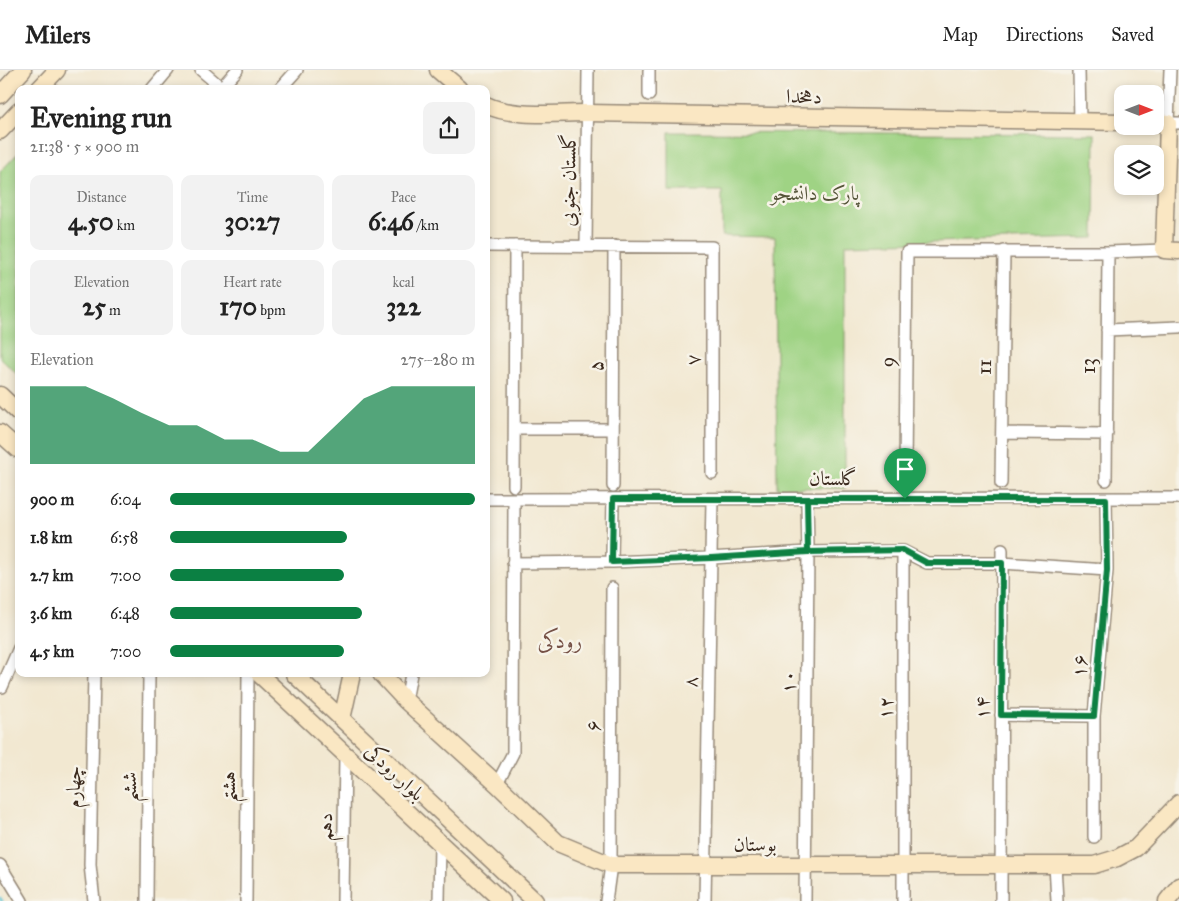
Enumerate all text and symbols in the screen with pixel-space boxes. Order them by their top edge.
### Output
text: Milers [25,20,91,50]
text: Map [942,24,978,46]
text: Directions [1006,24,1083,46]
text: Saved [1111,24,1154,46]
street label: دهخدا [786,84,822,108]
north arrow [1114,85,1164,135]
map controls [1114,85,1164,195]
text: Evening run [30,100,172,135]
button: share [423,102,475,154]
street label: گلستان جنوبی [555,133,584,227]
text: 21:38 · 5 × 900 m [30,137,139,156]
button: layers [1114,145,1164,195]
park label: پارک دانشجو [769,181,860,208]
text: Distance [76,189,127,206]
text: Time [237,189,268,206]
text: Pace [391,189,416,206]
text: 4.50 [68,206,114,237]
text: 30:27 [225,206,280,237]
text: 6:46 [368,206,414,237]
text: km [114,217,135,234]
text: /km [414,217,439,234]
text: Elevation [74,274,129,291]
text: Heart rate [223,274,282,291]
text: kcal [392,274,415,291]
text: 25 [82,291,106,322]
text: 170 [219,291,257,322]
text: 322 [386,291,421,322]
text: m [106,302,121,319]
text: bpm [257,302,286,319]
text: Elevation [30,350,94,369]
text: 275–280 m [401,350,475,369]
street label: ۷ [681,354,705,366]
street label: 9 [875,356,899,368]
street label: 13 [1076,358,1100,374]
street label: 11 [972,359,996,375]
street label: ۵ [583,360,607,372]
pin [884,448,926,499]
icon: arrive [891,455,919,483]
street label: گلستان [809,466,857,490]
text: 900 m [30,490,74,509]
text: 6:04 [110,490,140,509]
text: 1.8 km [30,528,72,547]
text: 6:58 [110,528,138,547]
text: 2.7 km [30,566,73,585]
text: 7:00 [110,566,141,585]
text: 3.6 km [30,604,72,623]
text: 6:48 [110,604,140,623]
district label: رودکی [538,627,582,654]
text: 4.5 km [30,642,74,661]
text: 7:00 [110,642,141,661]
street label: ۱۶ [1066,653,1092,679]
street label: ۱۰ [776,670,800,694]
street label: ۸ [678,676,702,688]
street label: ۱۲ [873,696,897,720]
street label: ۱۴ [970,696,994,720]
street label: ۶ [581,720,605,732]
street label: بلوار رودکی [360,738,430,806]
street label: چهارم [61,766,91,809]
street label: هشتم [216,771,248,803]
street label: ششم [117,772,149,802]
street label: دهم [313,813,344,842]
street label: بوستان [734,832,776,857]

